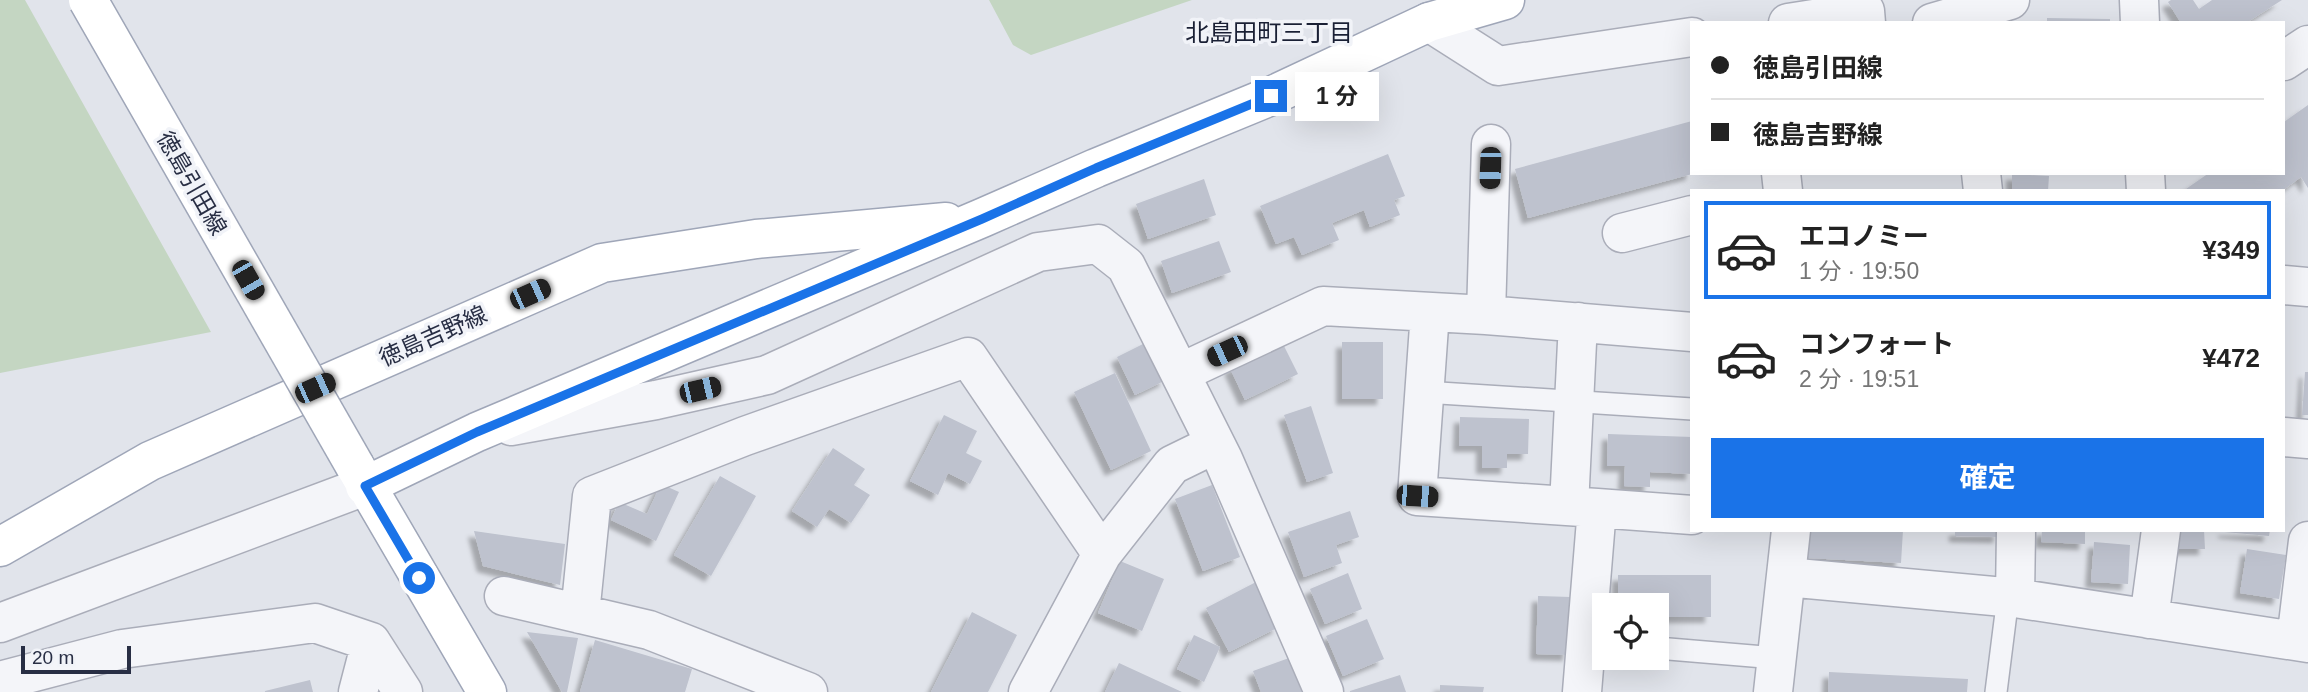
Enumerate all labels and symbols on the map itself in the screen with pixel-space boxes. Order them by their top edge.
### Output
district label: 北島田町三丁目 [1185,19,1353,46]
callout: 1 分 [1296,72,1380,120]
route end [1255,80,1287,112]
street label: 徳島引田線 [152,127,232,239]
car [1479,147,1502,189]
car [229,257,268,303]
car [507,276,554,312]
street label: 徳島吉野線 [375,301,491,371]
car [1204,333,1251,369]
car [292,370,339,406]
car [678,375,723,405]
car [1396,484,1439,508]
route start [403,562,435,594]
scale bar [21,643,131,675]

